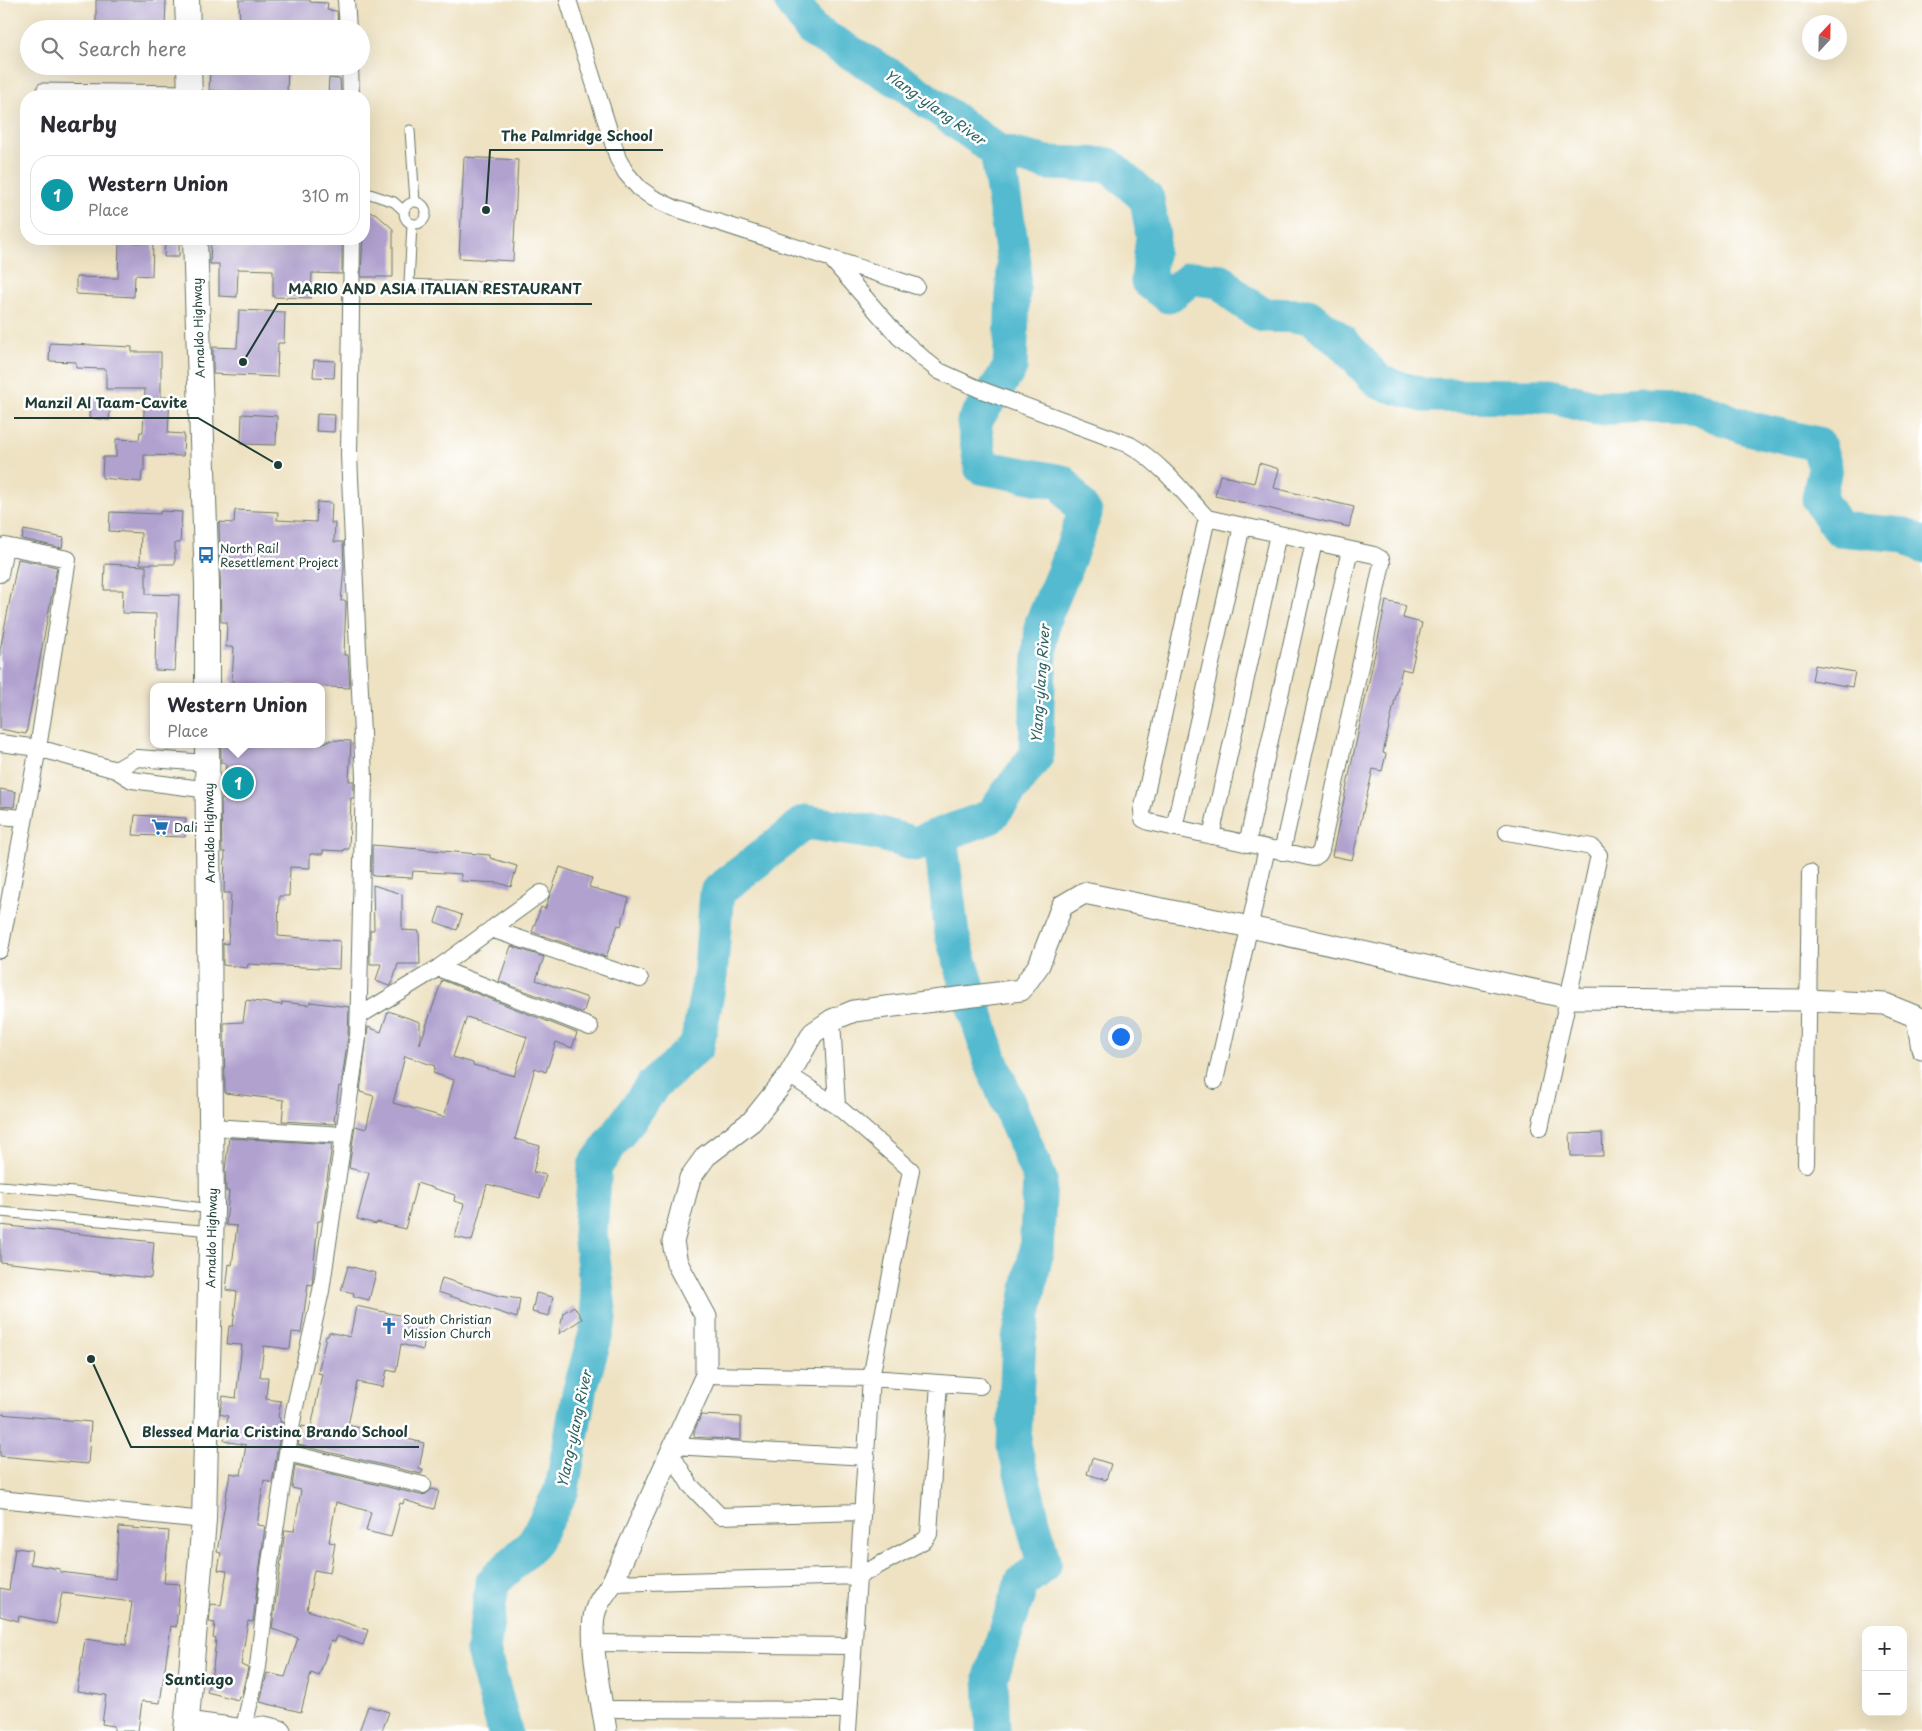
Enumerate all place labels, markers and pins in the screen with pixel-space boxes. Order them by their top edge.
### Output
callout: The Palmridge School [490,121,663,150]
callout: MARIO AND ASIA ITALIAN RESTAURANT [278,275,592,304]
callout: Manzil Al Taam-Cavite [14,389,198,418]
place label: North Rail Resettlement Project [220,539,339,571]
bus stop icon: North Rail Resettlement Project [196,545,216,565]
pin: 1 [222,764,254,802]
supermarket icon: Dali [150,817,170,837]
place label: Dali [174,818,198,836]
place label: South Christian Mission Church [403,1310,492,1342]
church icon: South Christian Mission Church [379,1316,399,1336]
callout: Blessed Maria Cristina Brando School [131,1418,419,1447]

